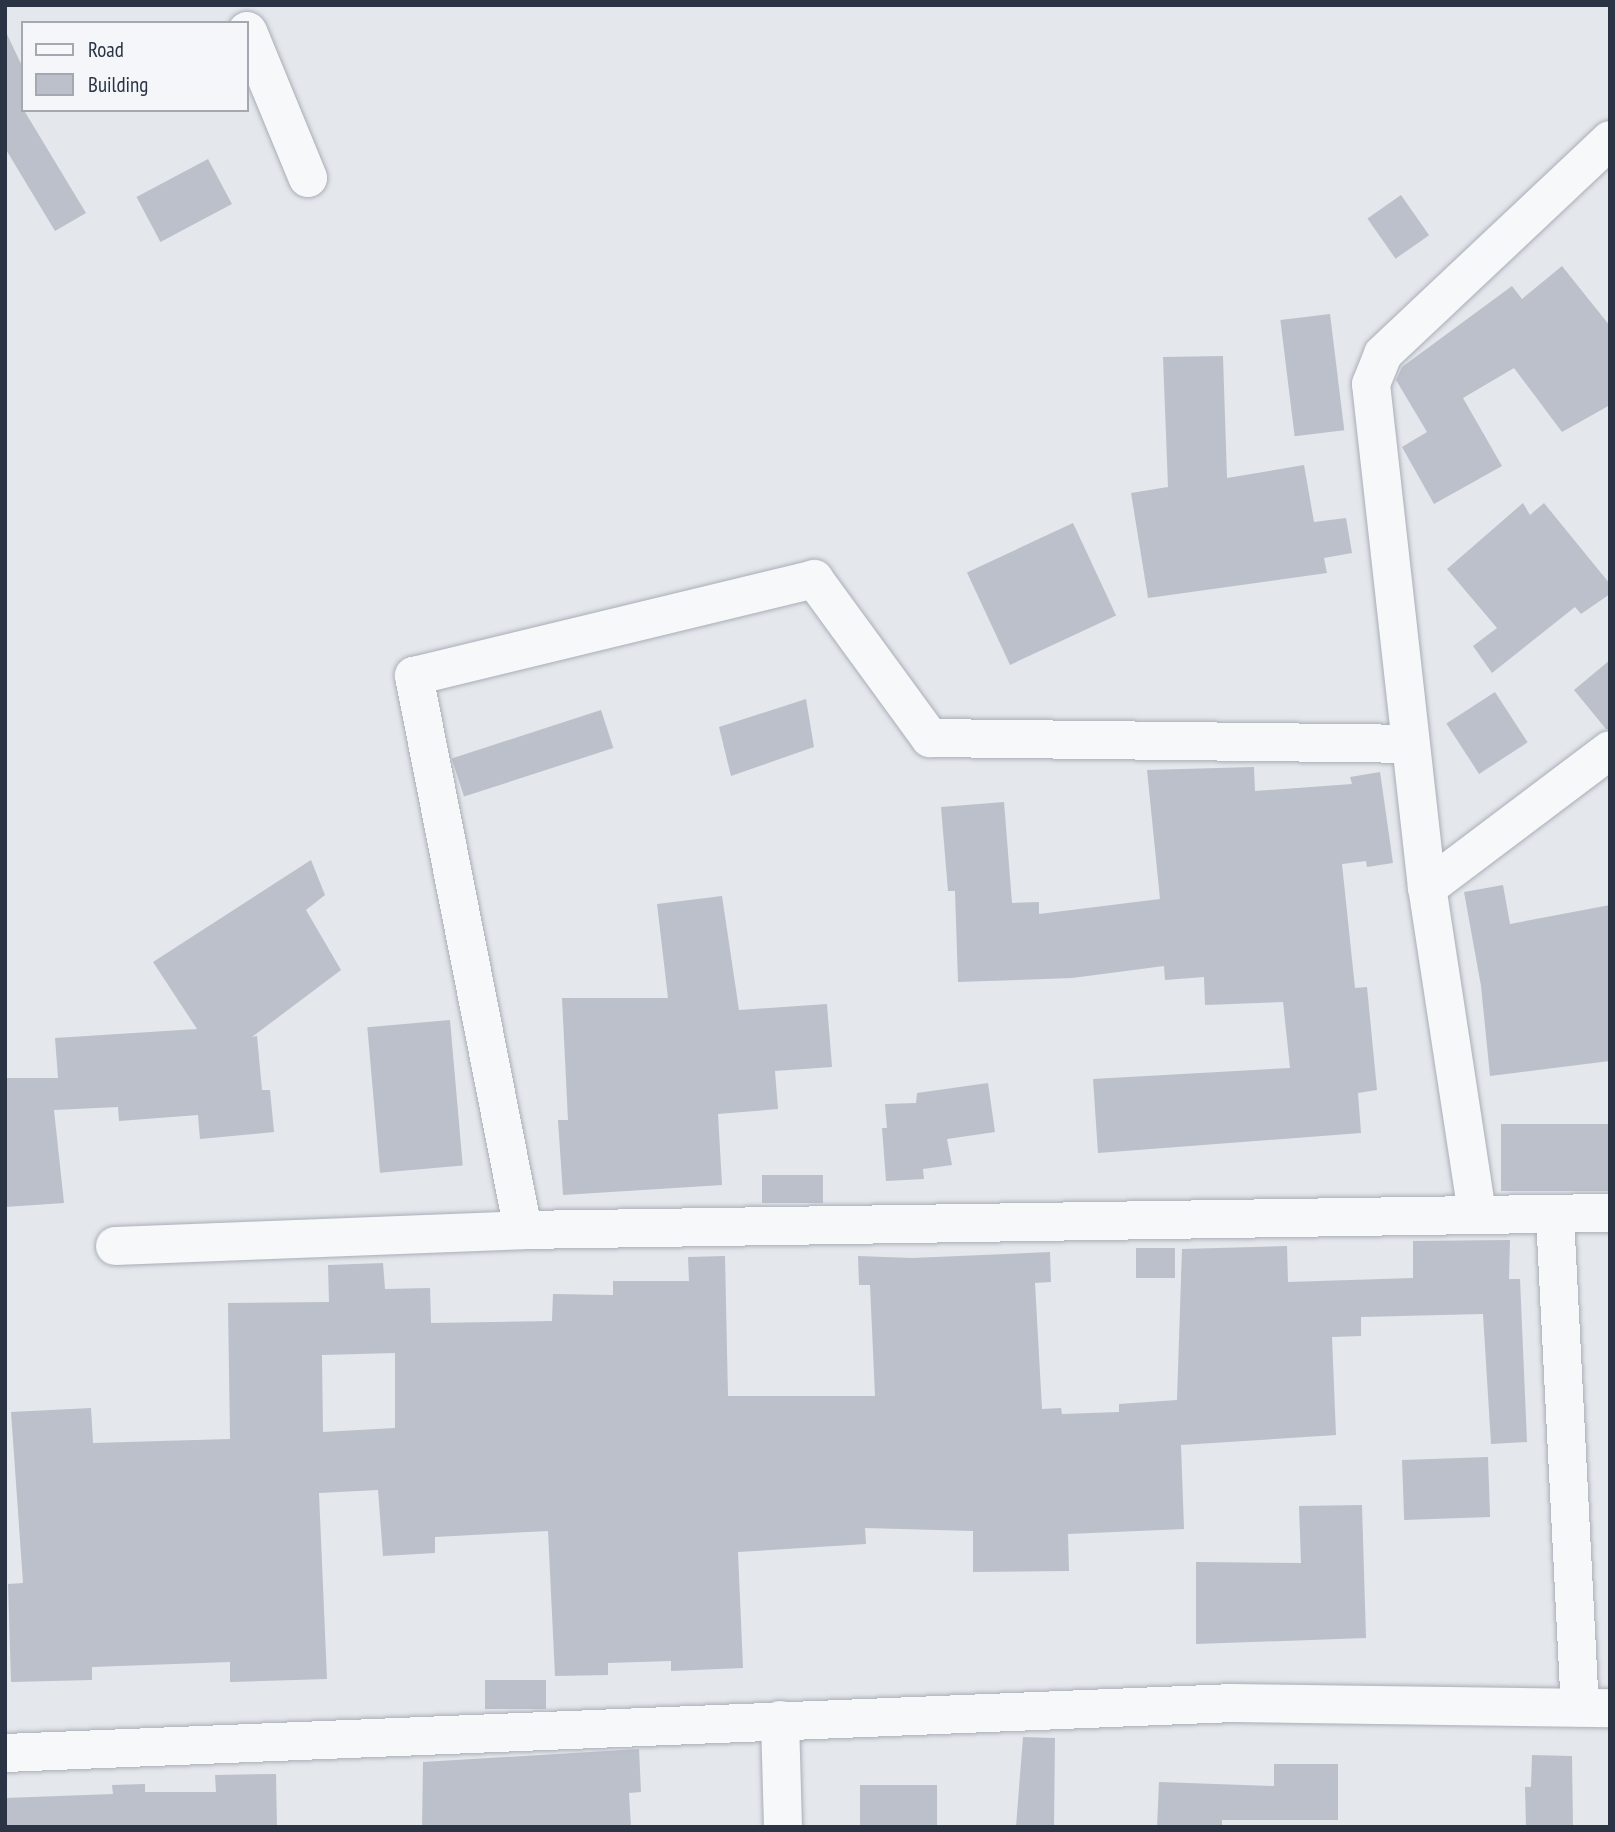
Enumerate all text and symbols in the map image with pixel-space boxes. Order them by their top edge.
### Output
legend [21,21,248,112]
text: Road [88,36,124,63]
text: Building [88,71,148,98]

